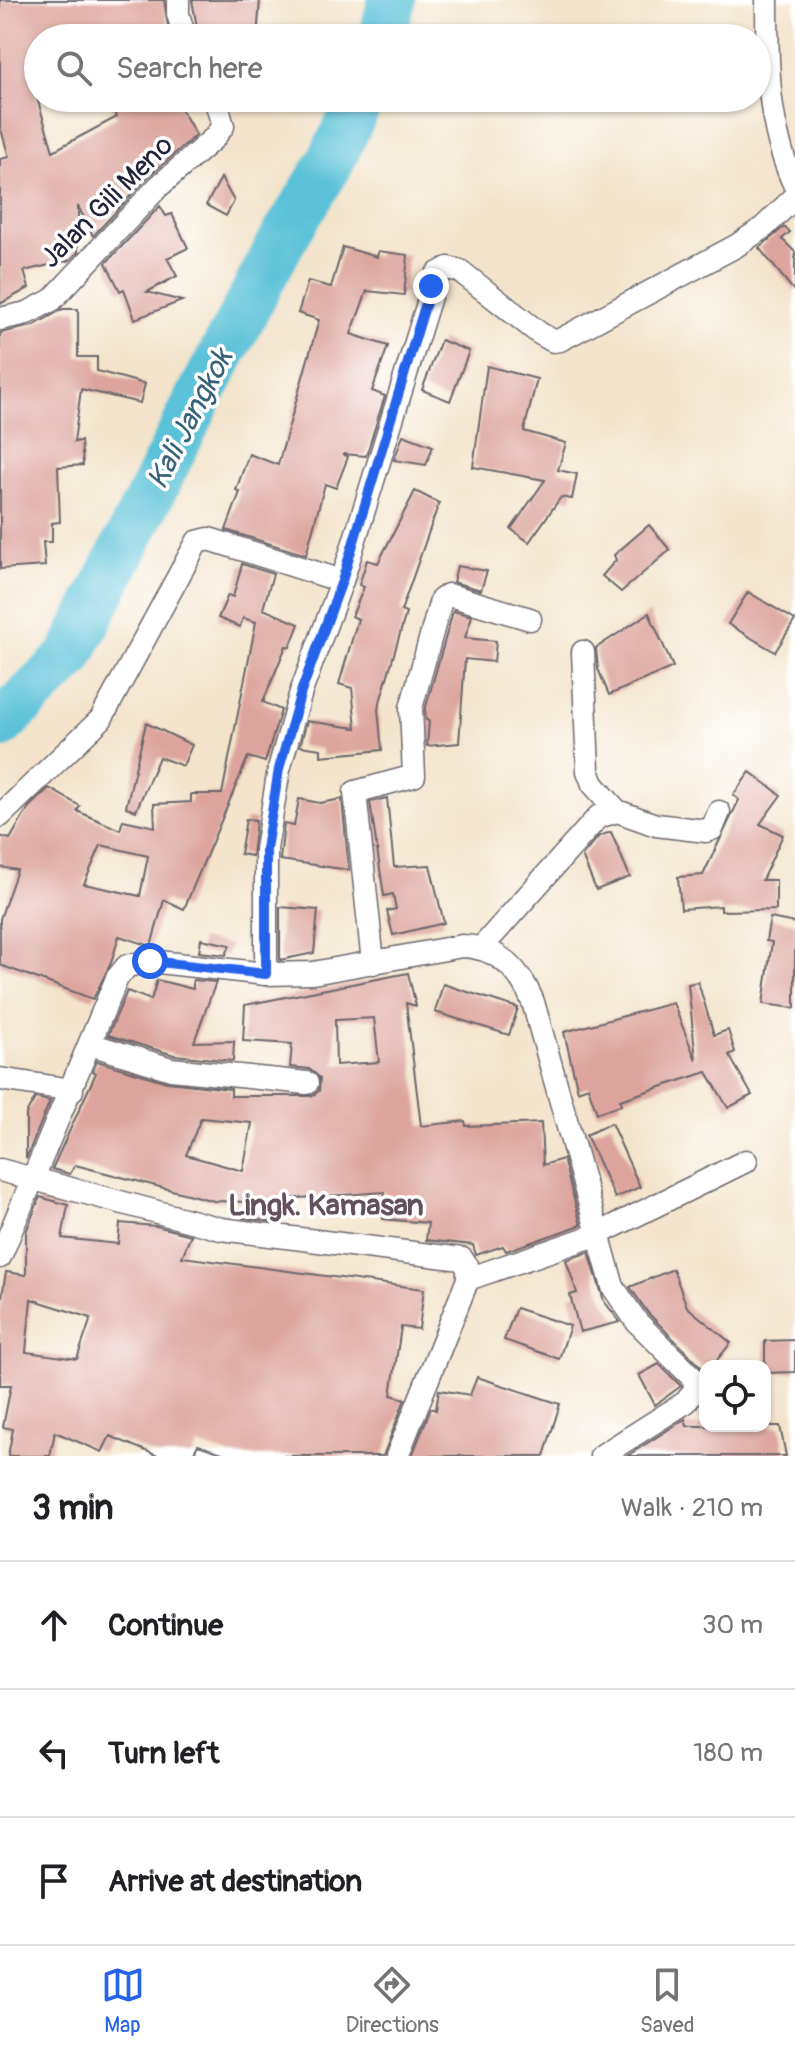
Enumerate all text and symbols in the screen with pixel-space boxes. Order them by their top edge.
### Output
search box [24,24,771,112]
icon: search [52,46,96,90]
text: Search here [116,50,263,87]
street label: Jalan Gili Meno [33,128,181,276]
route end [413,268,449,304]
water label: Kali Jangkok [139,341,242,495]
route start [132,943,168,979]
district label: Lingk. Kamasan [228,1187,424,1224]
map controls [699,1360,771,1432]
button: locate [699,1360,771,1432]
text: 3 min [32,1487,114,1530]
text: Walk · 210 m [621,1492,763,1524]
icon: ahead [32,1603,76,1647]
text: Continue [108,1607,223,1644]
text: 30 m [702,1609,763,1641]
icon: left [32,1731,76,1775]
text: Turn left [108,1735,219,1772]
text: 180 m [693,1737,763,1769]
icon: arrive [32,1859,76,1903]
text: Arrive at destination [108,1863,362,1900]
tab: Map [101,1963,145,2039]
tab: Directions [346,1963,439,2039]
tab: Saved [640,1963,694,2039]

